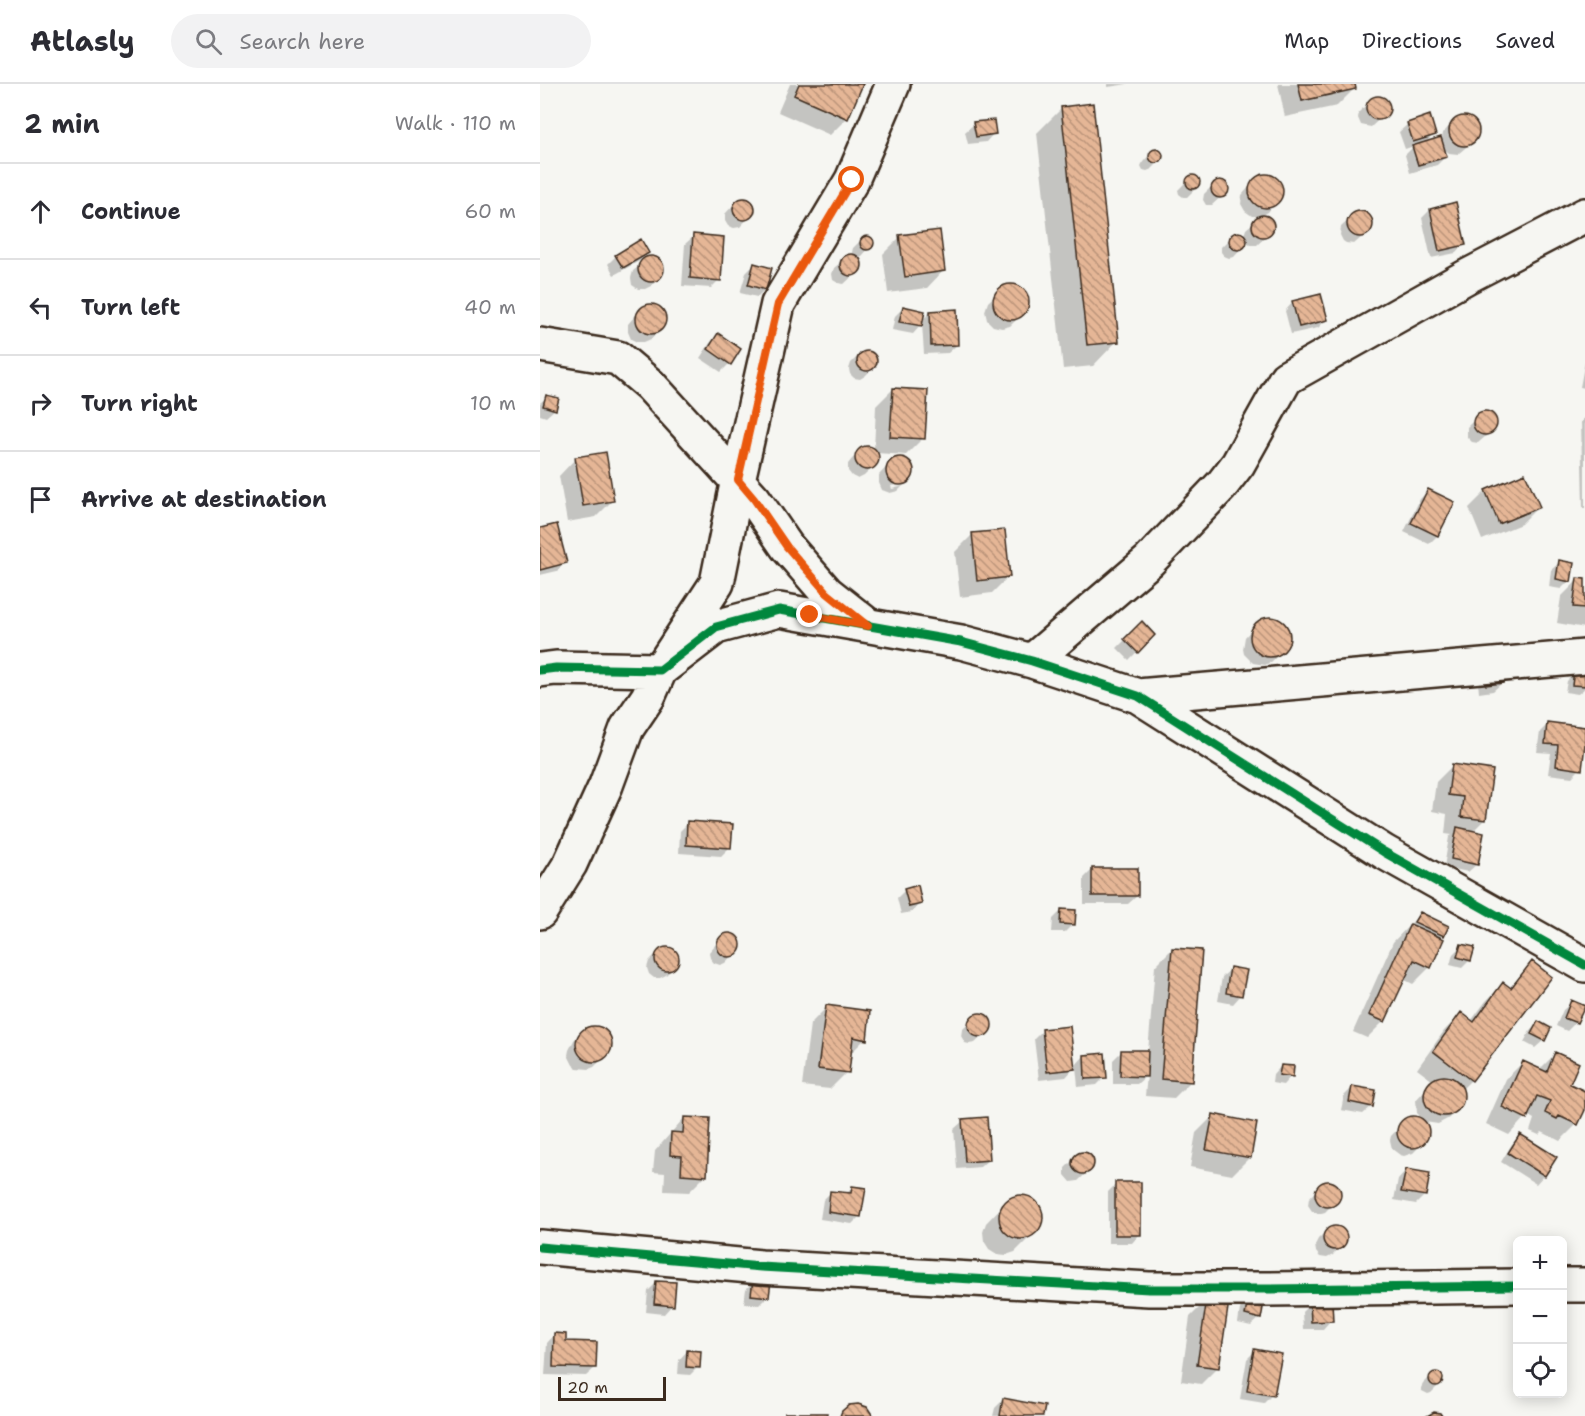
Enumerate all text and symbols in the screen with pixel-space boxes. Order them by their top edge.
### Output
search box [171,14,591,68]
text: Atlasly [30,22,135,60]
icon: search [192,25,225,58]
text: Search here [240,27,365,56]
text: Map [1284,27,1329,55]
text: Directions [1362,27,1462,55]
text: Saved [1495,27,1555,55]
text: 2 min [24,106,100,141]
text: Walk · 110 m [395,110,516,136]
route start [838,166,864,192]
icon: ahead [24,195,57,228]
text: Continue [81,197,181,226]
text: 60 m [464,198,516,224]
icon: left [24,291,57,324]
text: Turn left [81,293,180,322]
text: 40 m [464,294,516,320]
icon: right [24,387,57,420]
text: Turn right [81,389,198,418]
text: 10 m [470,390,516,416]
icon: arrive [24,483,57,516]
text: Arrive at destination [81,485,327,514]
route end [796,601,822,627]
map controls [1513,1236,1567,1398]
button: + [1513,1236,1567,1290]
button: − [1513,1290,1567,1344]
button: locate [1513,1344,1567,1398]
scale bar [558,1374,666,1402]
text: 20 m [567,1377,608,1398]

